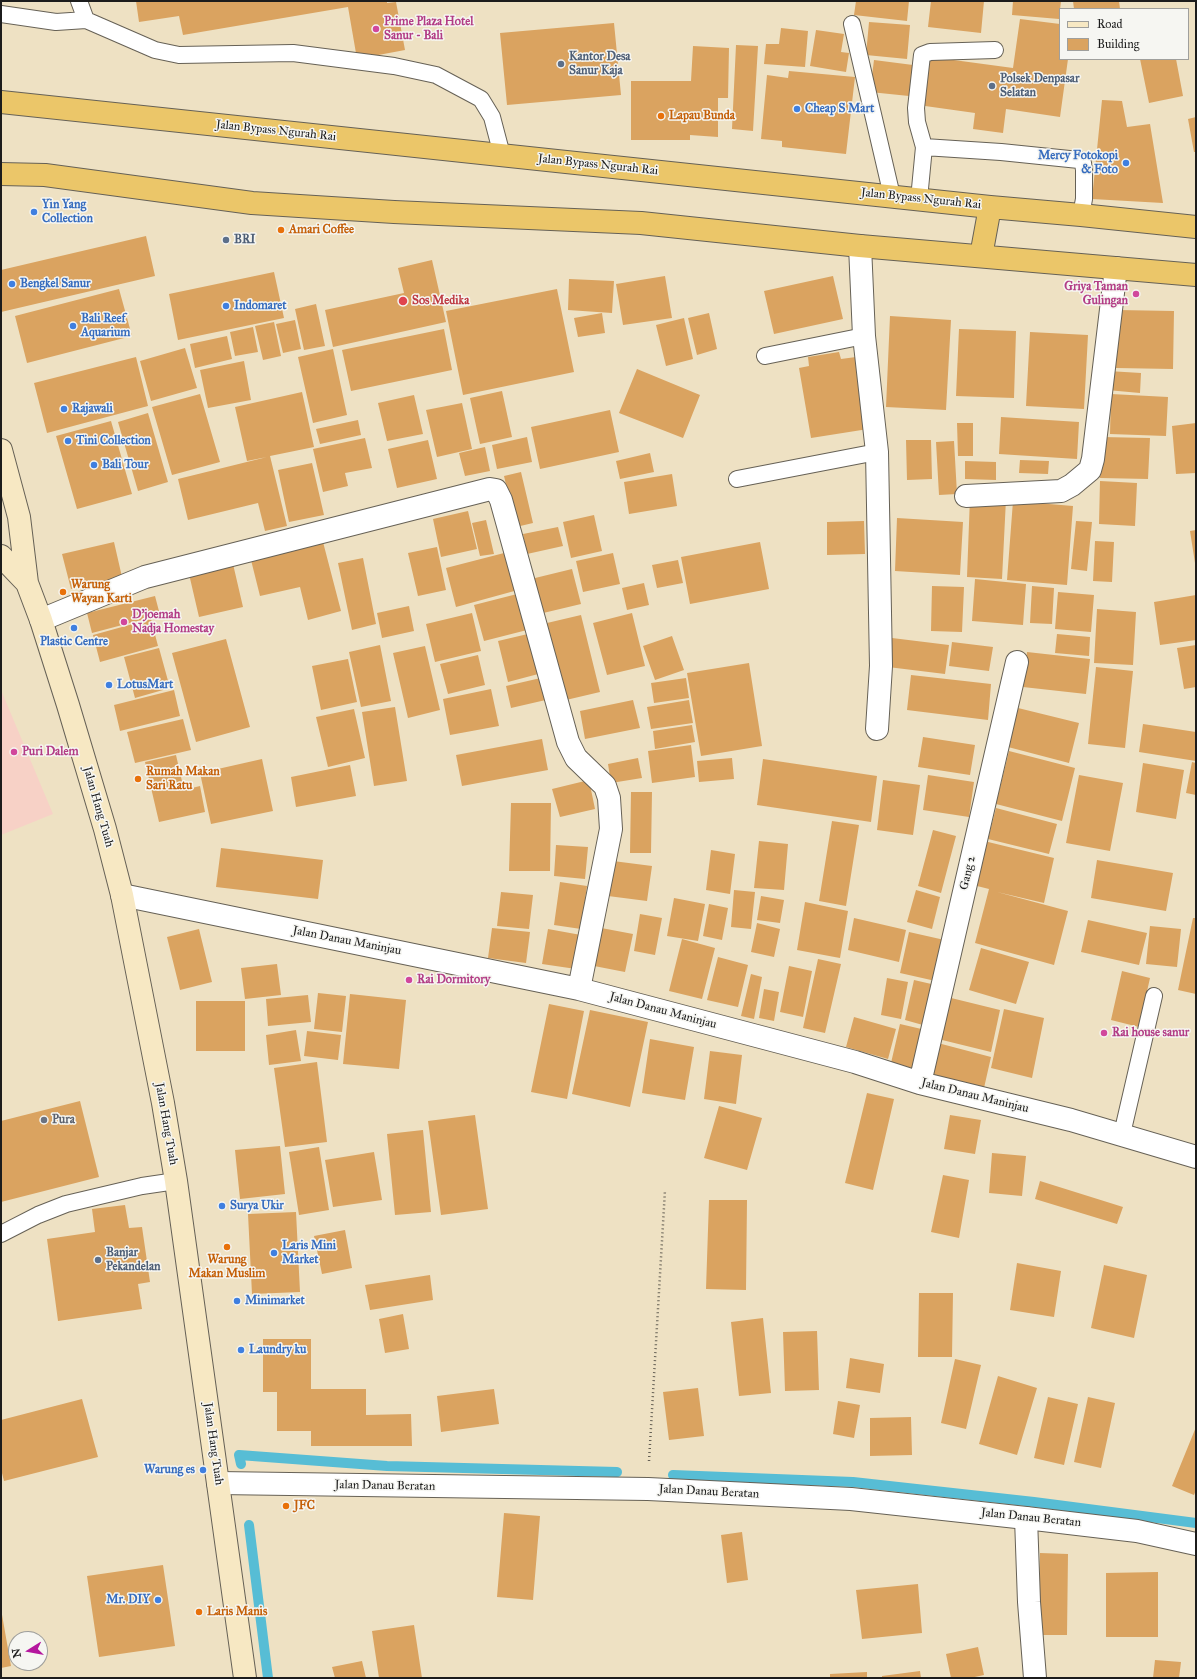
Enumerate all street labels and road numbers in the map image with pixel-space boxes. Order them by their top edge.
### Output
street label: Jalan Bypass Ngurah Rai [215,118,337,144]
street label: Jalan Bypass Ngurah Rai [537,152,659,178]
street label: Jalan Bypass Ngurah Rai [860,186,982,212]
street label: Jalan Hang Tuah [80,765,116,849]
street label: Gang 2 [957,855,979,891]
street label: Jalan Danau Maninjau [292,923,402,959]
street label: Jalan Danau Maninjau [608,990,718,1032]
street label: Jalan Danau Maninjau [920,1076,1030,1116]
street label: Jalan Hang Tuah [152,1082,180,1166]
street label: Jalan Hang Tuah [200,1402,226,1486]
street label: Jalan Danau Beratan [335,1478,435,1494]
street label: Jalan Danau Beratan [658,1482,760,1502]
street label: Jalan Danau Beratan [980,1506,1082,1530]

